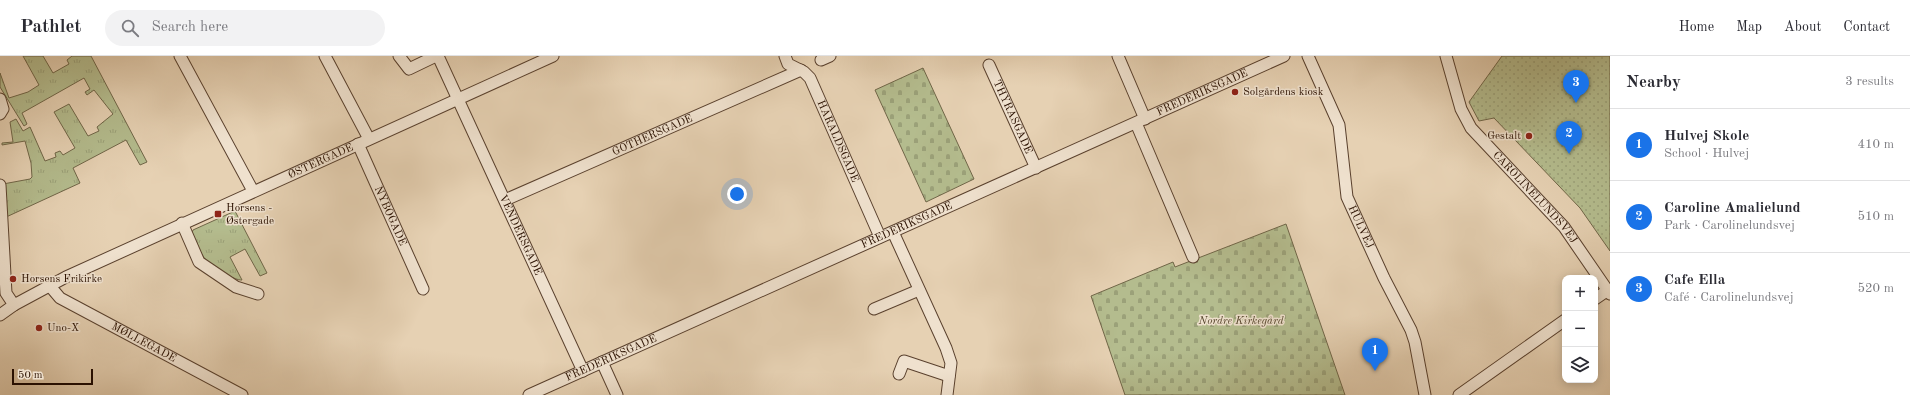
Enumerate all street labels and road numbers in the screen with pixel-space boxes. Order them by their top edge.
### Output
street label: FREDERIKSGADE [1155,67,1250,118]
street label: THYRASGADE [991,78,1034,155]
street label: HARALDSGADE [815,99,861,184]
street label: GOTHERSGADE [611,113,694,158]
street label: ØSTERGADE [287,142,355,181]
street label: CAROLINELUNDSVEJ [1491,149,1579,245]
street label: NYBOGADE [372,185,408,248]
street label: VENDERSGADE [497,193,544,277]
street label: FREDERIKSGADE [859,200,954,251]
street label: HULVEJ [1346,204,1375,250]
street label: MØLLEGADE [110,321,178,364]
street label: FREDERIKSGADE [564,333,658,383]

